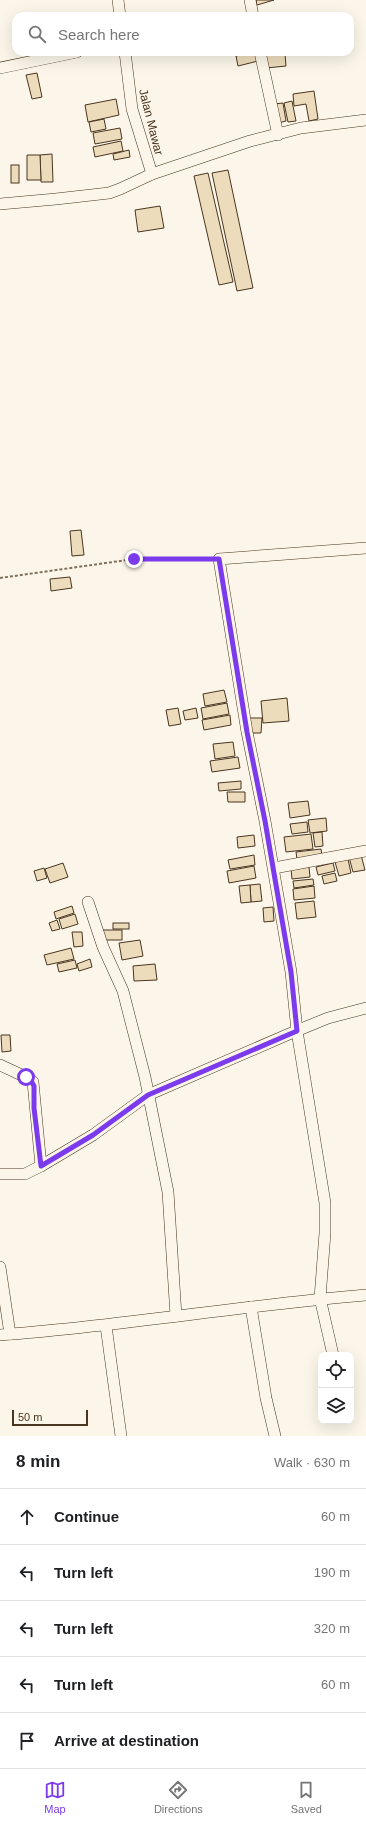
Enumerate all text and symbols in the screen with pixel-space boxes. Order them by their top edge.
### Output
search box [12,12,354,56]
icon: search [26,23,48,45]
text: Search here [58,26,140,43]
street label: Jalan Mawar [136,87,166,157]
route end [125,550,143,568]
route start [17,1068,35,1086]
map controls [318,1352,354,1424]
button: locate [318,1352,354,1388]
button: layers [318,1388,354,1424]
scale bar [12,1408,88,1427]
text: 50 m [18,1411,42,1423]
text: 8 min [16,1452,60,1471]
text: Walk · 630 m [274,1455,350,1470]
icon: ahead [16,1506,38,1528]
text: Continue [54,1508,119,1525]
text: 60 m [321,1509,350,1524]
icon: left [16,1562,38,1584]
text: Turn left [54,1564,113,1581]
text: 190 m [314,1565,350,1580]
icon: left [16,1618,38,1640]
text: Turn left [54,1620,113,1637]
text: 320 m [314,1621,350,1636]
icon: left [16,1674,38,1696]
text: Turn left [54,1676,113,1693]
text: 60 m [321,1677,350,1692]
icon: arrive [16,1730,38,1752]
text: Arrive at destination [54,1732,199,1749]
tab: Map [44,1779,66,1815]
tab: Directions [154,1779,203,1815]
tab: Saved [291,1779,322,1815]

